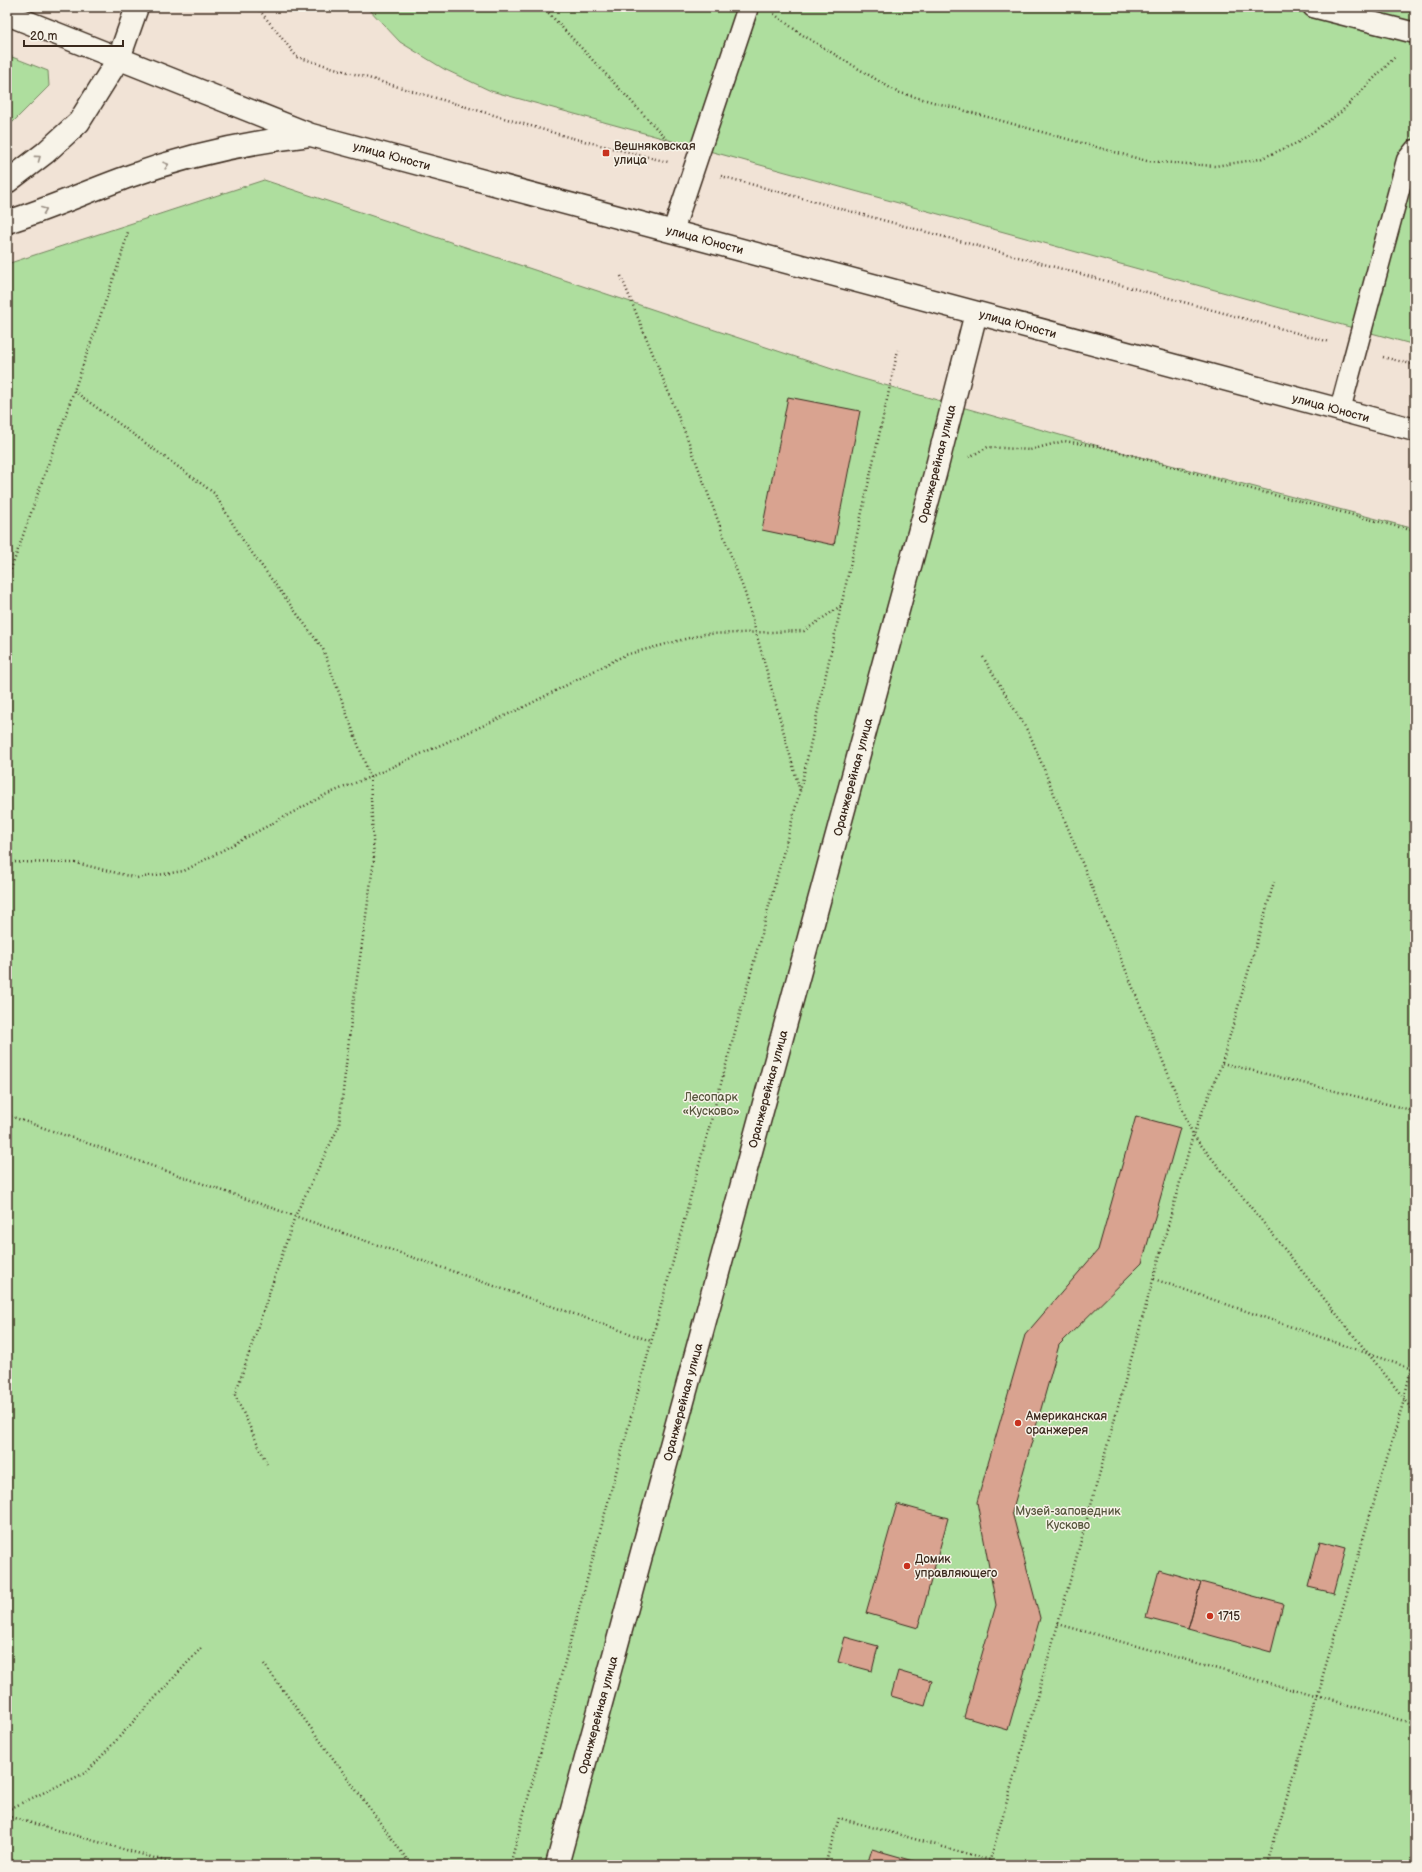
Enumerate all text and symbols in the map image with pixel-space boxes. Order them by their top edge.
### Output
scale bar [24,22,123,48]
text: 20 m [30,29,57,44]
street label: улица Юности [352,139,432,174]
place label: Вешняковская улица [614,139,696,168]
marker: Вешняковская улица [601,148,611,158]
one-way arrow [34,156,41,163]
one-way arrow [162,161,169,170]
one-way arrow [41,206,48,214]
street label: улица Юности [665,223,745,258]
street label: улица Юности [978,307,1058,342]
street label: улица Юности [1291,391,1371,426]
street label: Оранжерейная улица [915,403,959,525]
street label: Оранжерейная улица [831,716,876,838]
street label: Оранжерейная улица [746,1028,791,1150]
park label: Лесопарк «Кусково» [682,1090,740,1119]
street label: Оранжерейная улица [661,1341,706,1463]
place label: Американская оранжерея [1025,1409,1108,1438]
marker: Американская оранжерея [1013,1418,1023,1428]
park label: Музей-заповедник Кусково [1015,1504,1121,1533]
place label: Домик управляющего [915,1552,997,1581]
marker: Домик управляющего [902,1561,912,1571]
place label: 1715 [1218,1609,1240,1624]
marker: 1715 [1205,1611,1215,1621]
street label: Оранжерейная улица [576,1654,621,1776]

